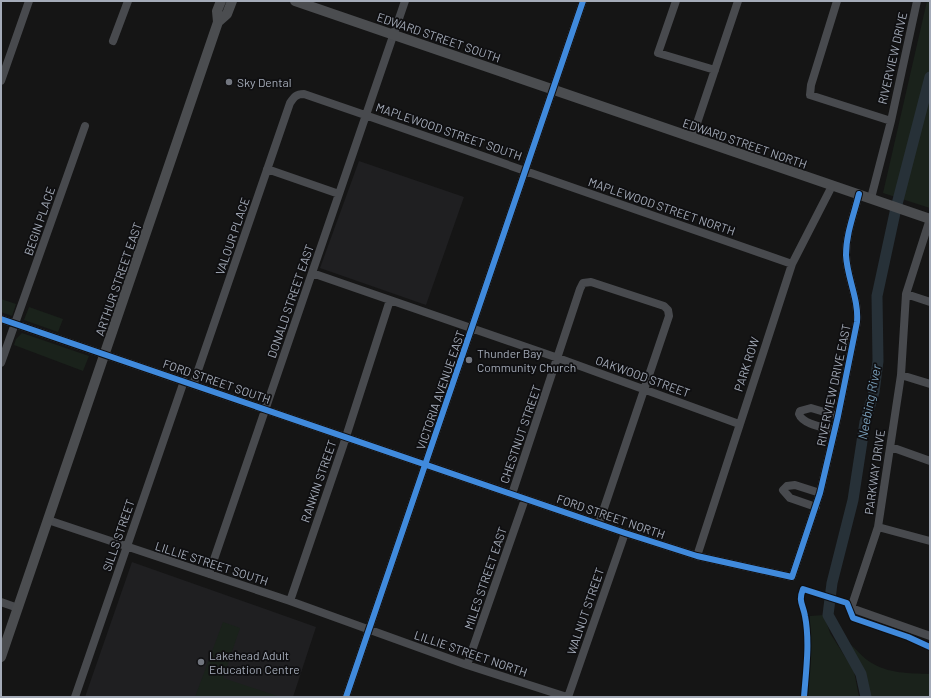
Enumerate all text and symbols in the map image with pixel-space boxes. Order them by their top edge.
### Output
street label: EDWARD STREET SOUTH [375,9,503,65]
street label: RIVERVIEW DRIVE [875,10,909,106]
place label: Sky Dental [237,75,292,89]
marker: Sky Dental [224,77,234,87]
street label: MAPLEWOOD STREET SOUTH [374,99,524,163]
street label: EDWARD STREET NORTH [681,115,809,171]
street label: MAPLEWOOD STREET NORTH [587,174,737,238]
street label: BEGIN PLACE [21,185,57,257]
street label: VALOUR PLACE [212,195,252,277]
street label: ARTHUR STREET EAST [92,220,144,338]
street label: DONALD STREET EAST [264,242,316,360]
street label: RIVERVIEW DRIVE EAST [813,322,853,447]
street label: VICTORIA AVENUE EAST [413,328,467,452]
street label: PARK ROW [731,335,762,393]
place label: Thunder Bay Community Church [477,346,576,374]
street label: OAKWOOD STREET [594,352,692,400]
marker: Thunder Bay Community Church [464,355,474,365]
street label: FORD STREET SOUTH [161,356,273,406]
water label: Neebing River [854,363,884,441]
street label: CHESTNUT STREET [497,383,544,485]
street label: PARKWAY DRIVE [861,429,887,515]
street label: RANKIN STREET [297,438,339,524]
street label: FORD STREET NORTH [555,491,667,541]
street label: SILLS STREET [99,497,137,573]
street label: MILES STREET EAST [461,525,509,631]
street label: LILLIE STREET SOUTH [154,538,270,588]
street label: WALNUT STREET [564,566,606,656]
street label: LILLIE STREET NORTH [413,627,529,679]
place label: Lakehead Adult Education Centre [209,648,300,676]
marker: Lakehead Adult Education Centre [196,657,206,667]

